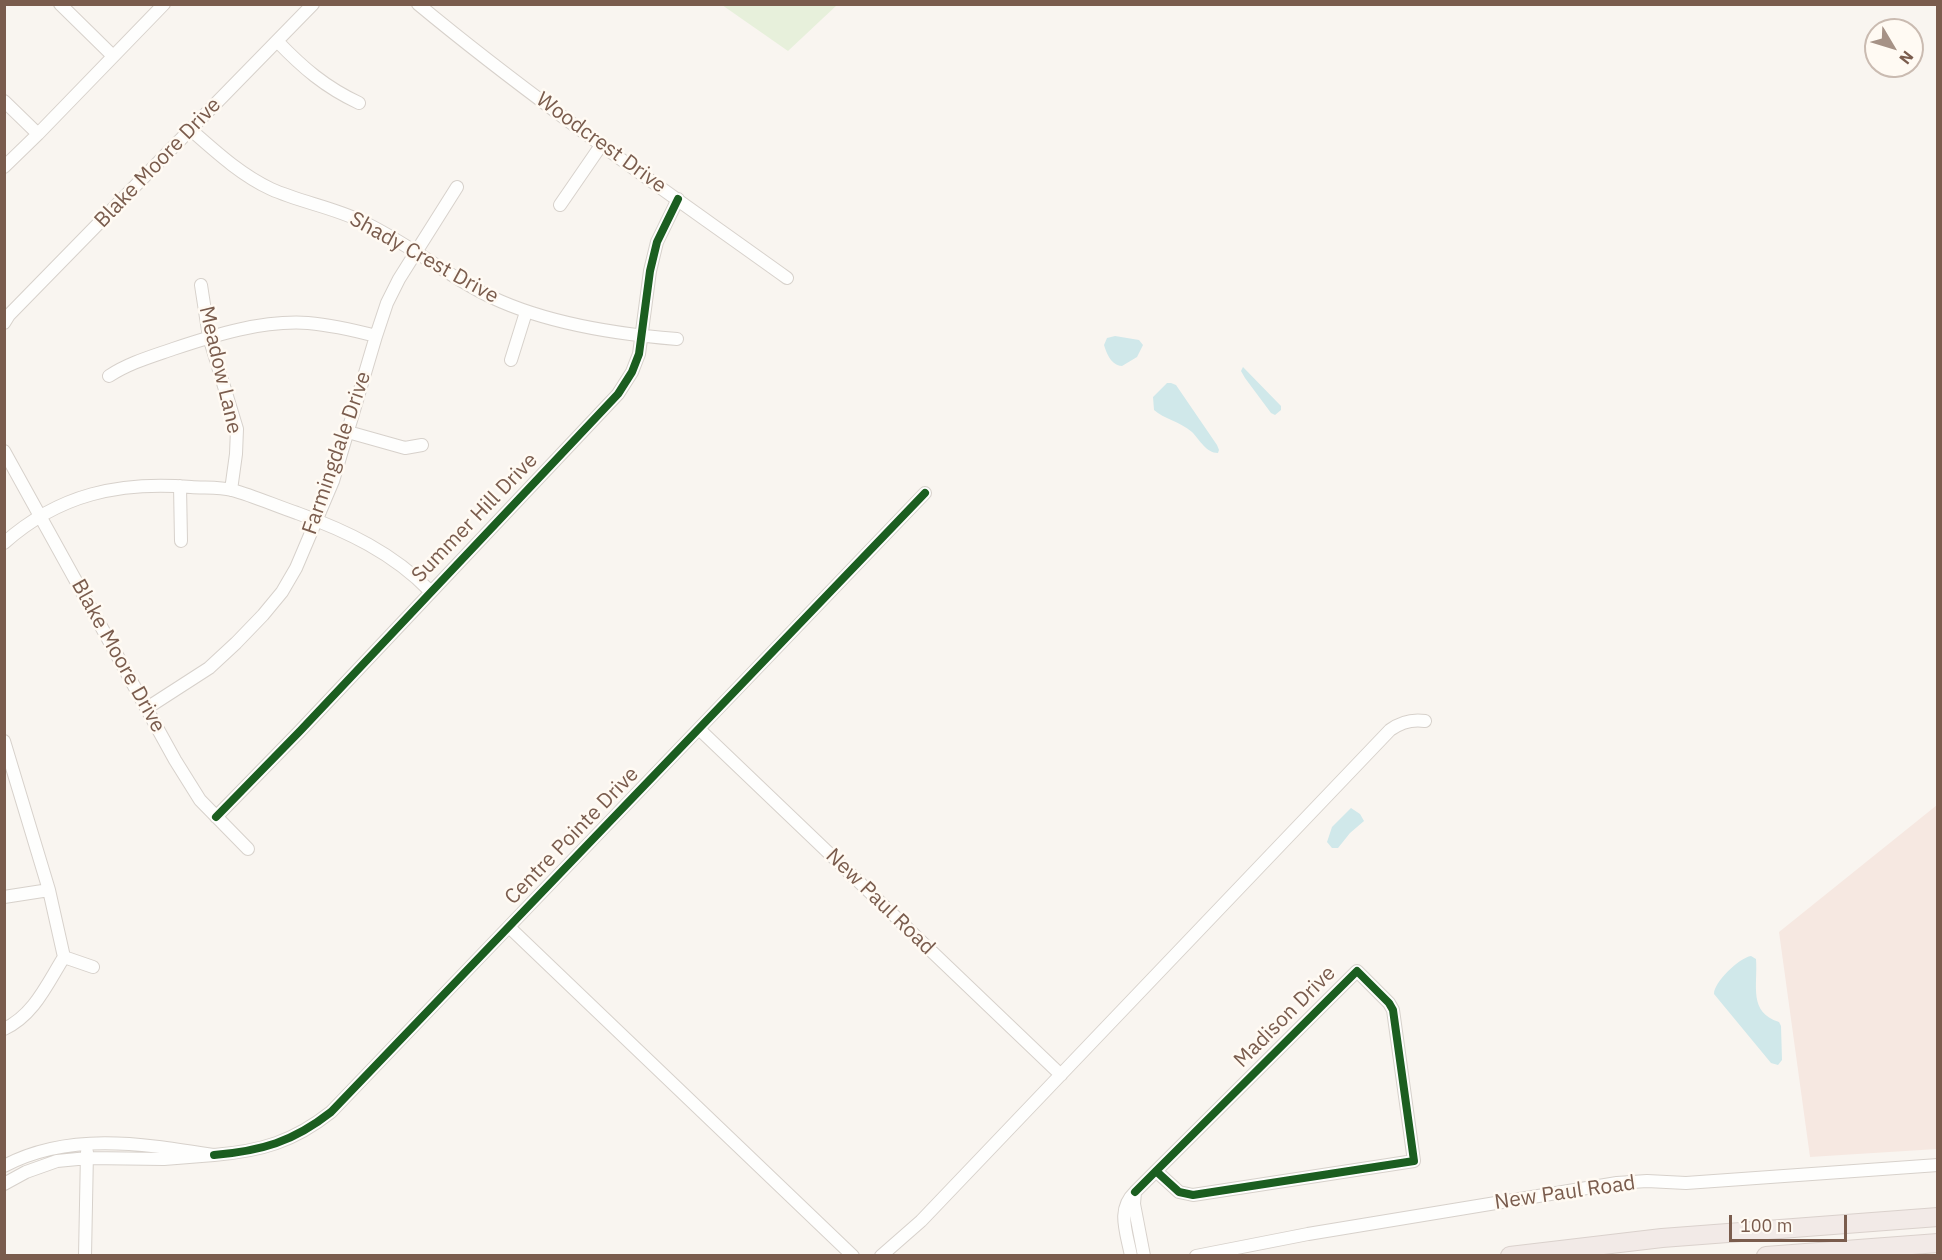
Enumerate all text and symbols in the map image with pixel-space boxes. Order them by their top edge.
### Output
north arrow [1864,18,1924,78]
text: N [1895,47,1918,69]
street label: Woodcrest Drive [531,87,671,199]
street label: Blake Moore Drive [89,93,227,233]
street label: Shady Crest Drive [345,207,503,309]
street label: Meadow Lane [193,304,247,436]
street label: Farmingdale Drive [297,368,377,538]
street label: Summer Hill Drive [407,448,543,588]
street label: Blake Moore Drive [65,575,171,737]
street label: Centre Pointe Drive [500,762,644,910]
street label: New Paul Road [820,844,940,960]
street label: Madison Drive [1229,961,1341,1073]
street label: New Paul Road [1493,1171,1637,1215]
scale bar [1732,1203,1850,1241]
text: 100 m [1740,1214,1792,1237]

